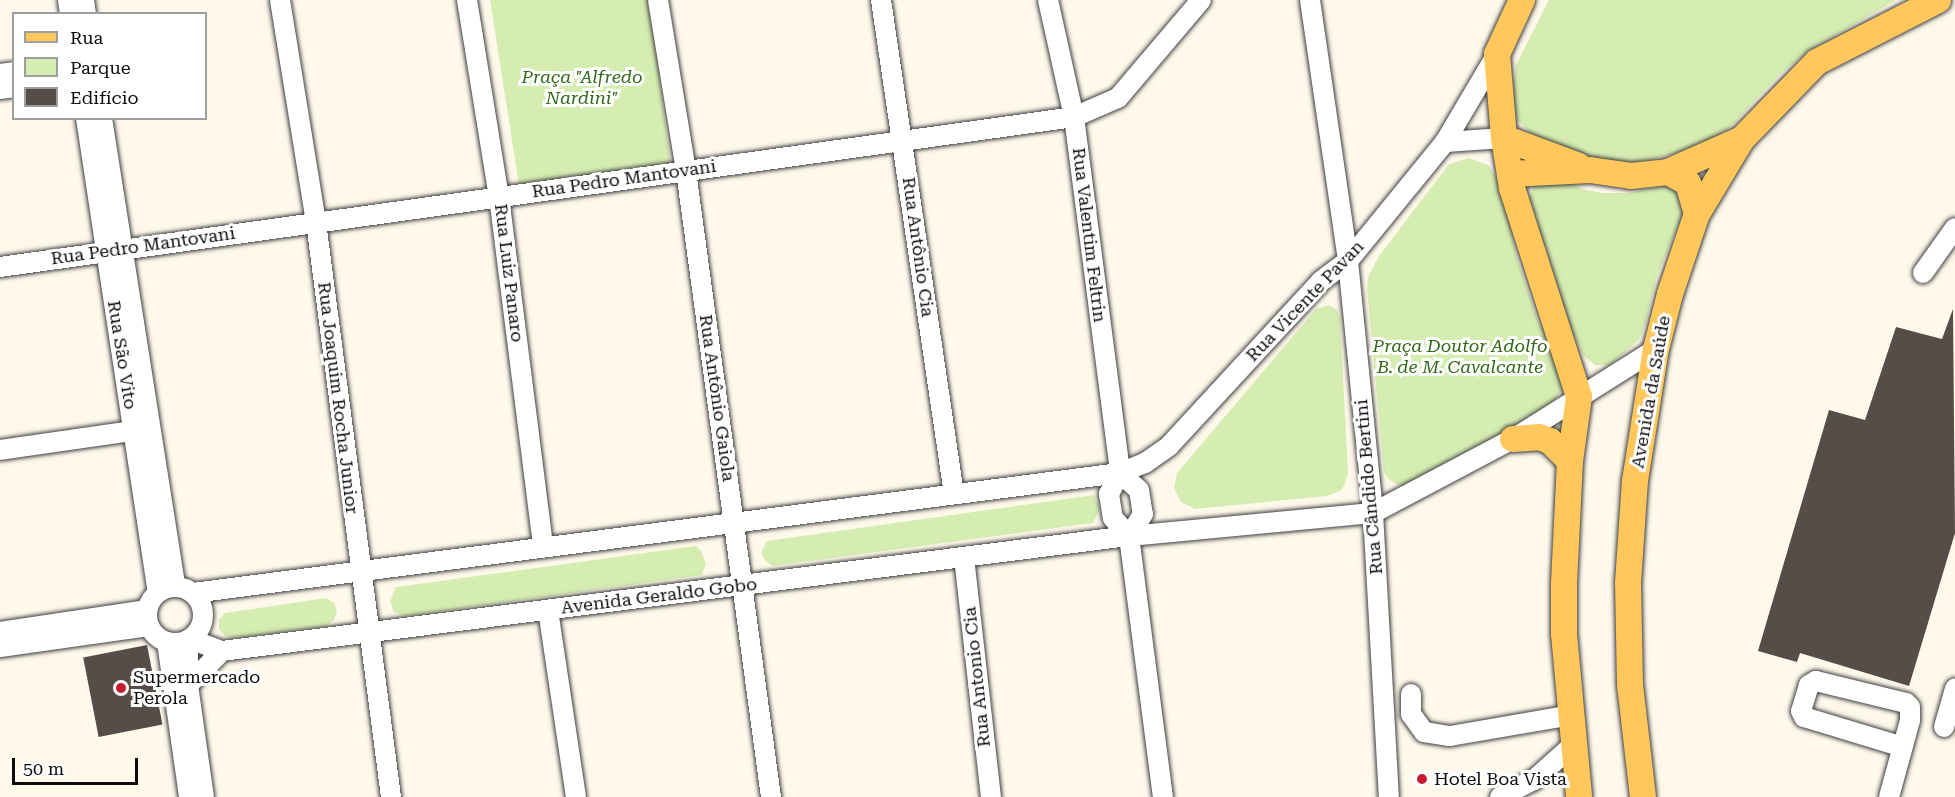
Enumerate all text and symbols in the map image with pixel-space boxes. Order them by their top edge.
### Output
legend [12,12,207,120]
text: Rua [70,27,103,48]
text: Parque [70,57,131,78]
park label: Praça "Alfredo Nardini" [521,67,643,110]
text: Edifício [70,87,138,108]
street label: Rua Valentim Feltrin [1068,146,1110,324]
street label: Rua Pedro Mantovani [530,155,718,203]
street label: Rua Antônio Cia [897,176,939,318]
street label: Rua Luiz Panaro [490,203,528,343]
street label: Rua Pedro Mantovani [49,222,237,270]
street label: Rua Vicente Pavan [1242,236,1368,366]
street label: Rua Joaquim Rocha Junior [313,281,363,515]
street label: Rua São Vito [103,299,141,411]
street label: Rua Antônio Gaiola [695,313,739,483]
street label: Avenida da Saúde [1627,314,1675,470]
park label: Praça Doutor Adolfo B. de M. Cavalcante [1373,336,1547,378]
street label: Rua Cândido Bertini [1351,398,1387,576]
street label: Avenida Geraldo Gobo [560,573,758,619]
street label: Rua Antonio Cia [959,606,995,748]
place label: Supermercado Perola [133,667,260,710]
marker: Supermercado Perola [114,681,128,695]
scale bar [15,746,141,784]
text: 50 m [23,758,64,779]
place label: Hotel Boa Vista [1434,768,1567,790]
marker: Hotel Boa Vista [1415,772,1429,786]

